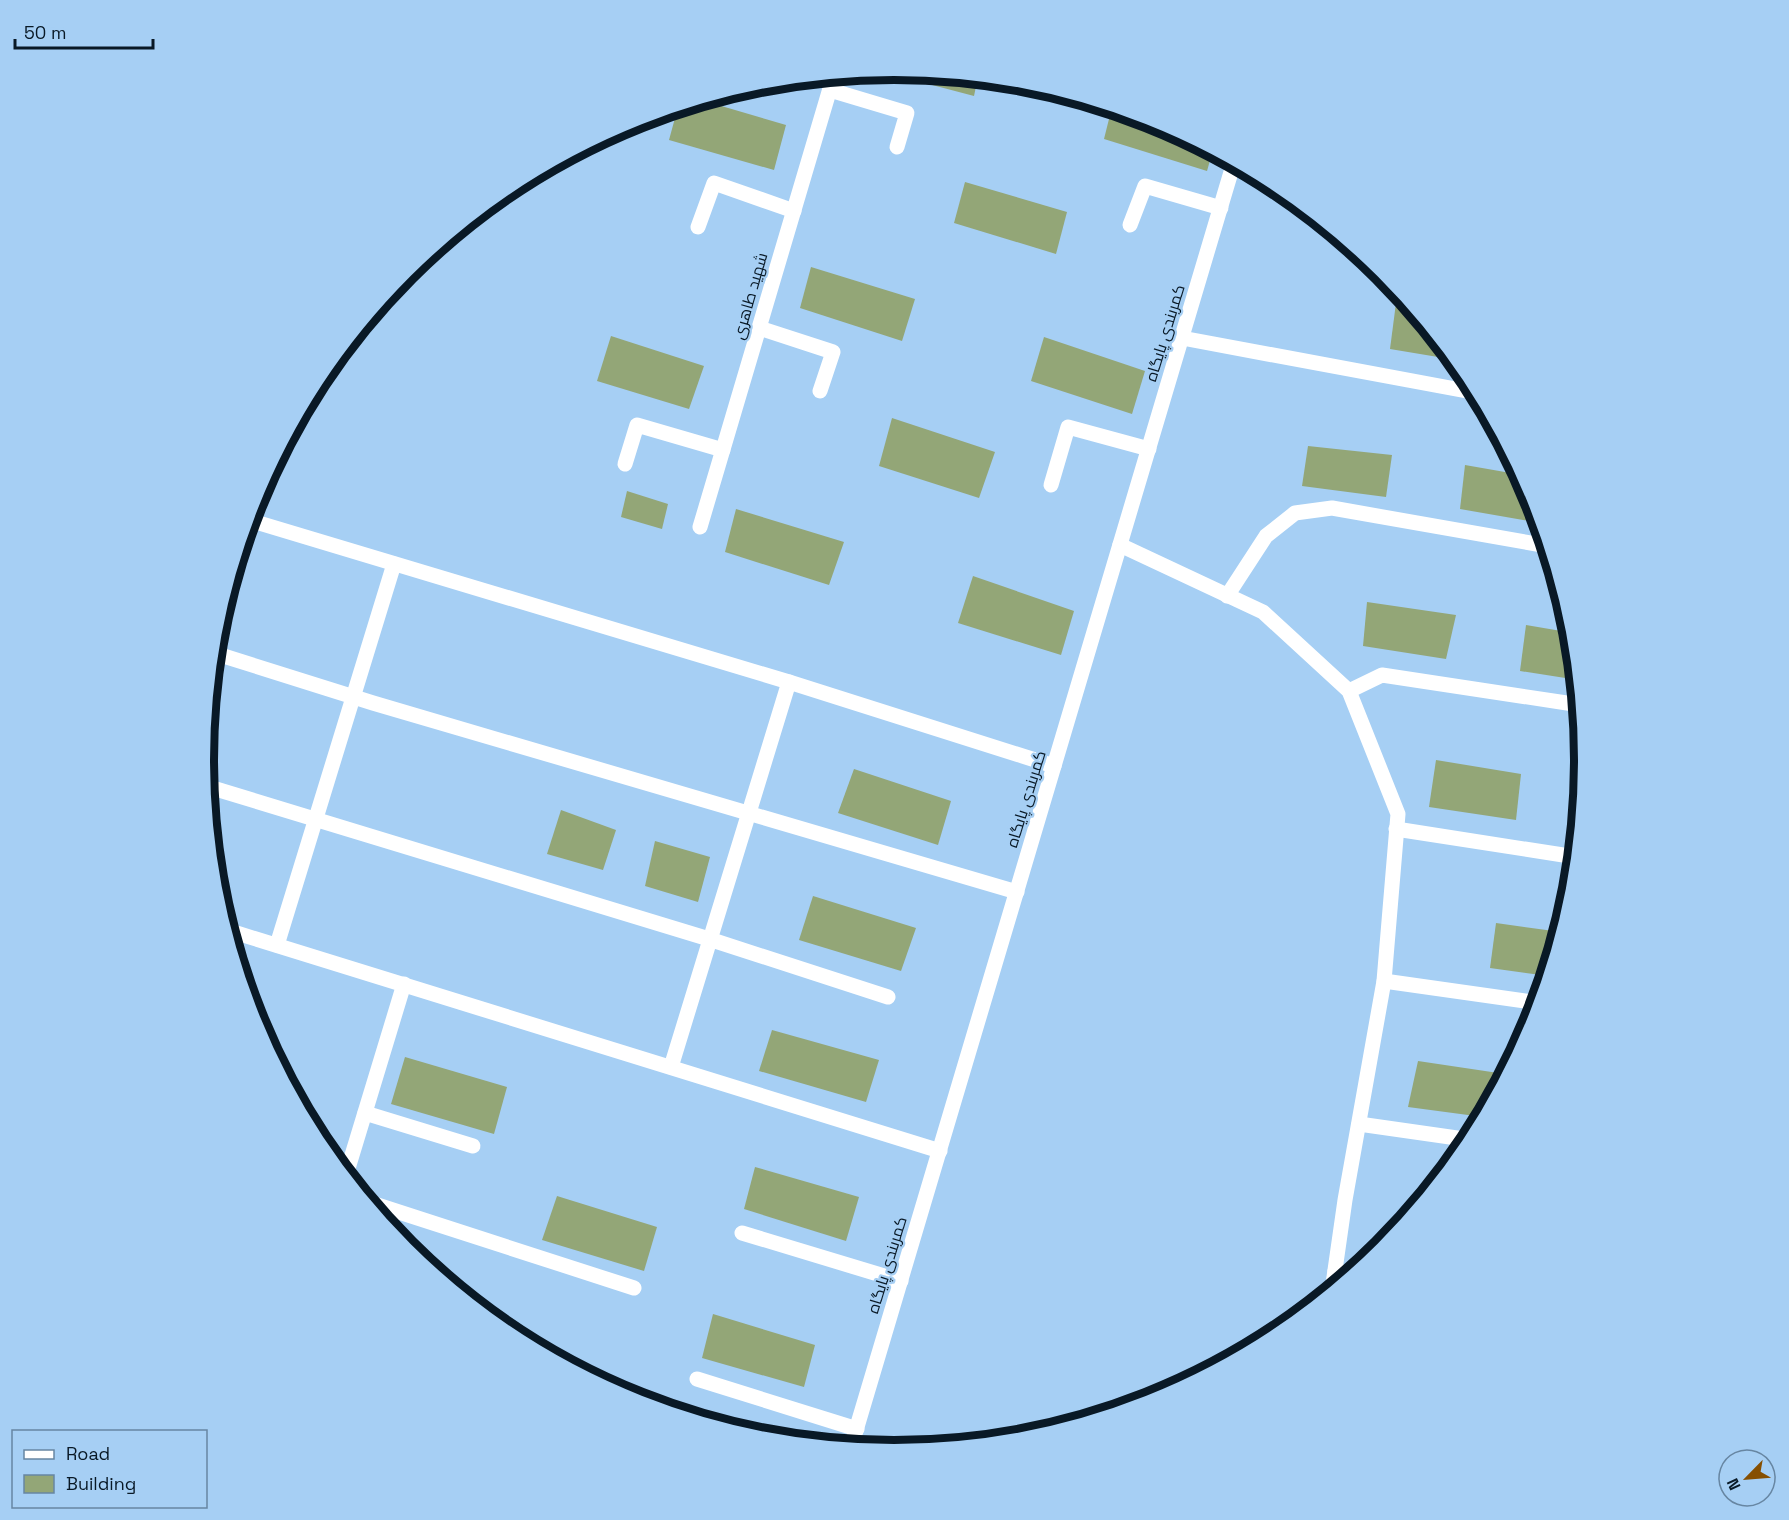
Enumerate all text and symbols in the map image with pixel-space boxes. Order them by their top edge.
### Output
scale bar [15,12,153,50]
text: 50 m [24,21,66,44]
street label: شهید طاهری [728,250,772,342]
street label: کمربندی پایگاه [1140,282,1191,384]
street label: کمربندی پایگاه [1001,748,1052,850]
street label: کمربندی پایگاه [862,1214,913,1316]
legend [12,1430,207,1508]
text: Road [66,1442,110,1465]
north arrow [1717,1448,1777,1508]
text: Building [66,1472,136,1495]
text: N [1722,1475,1746,1493]

